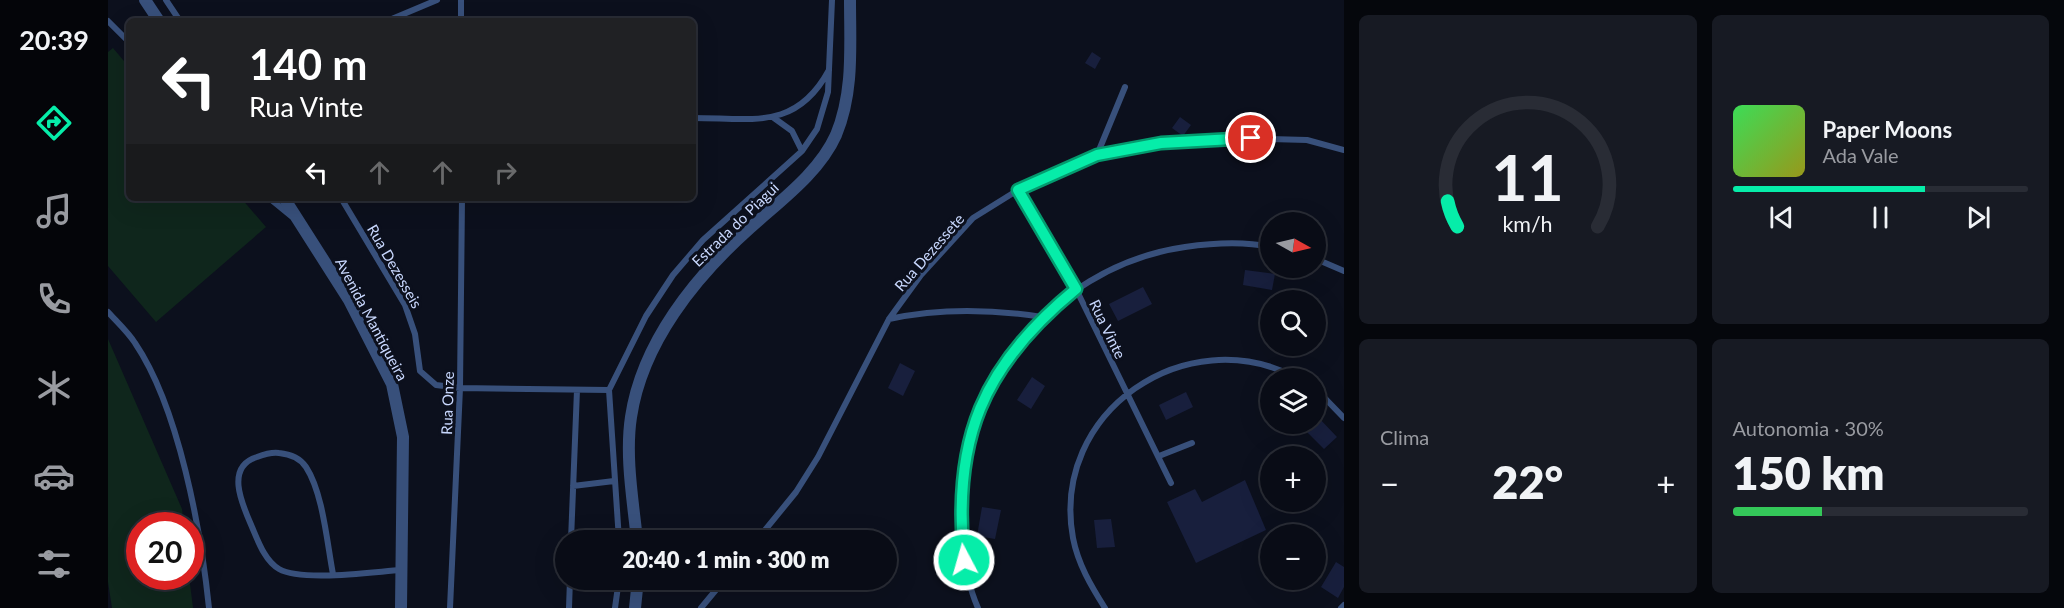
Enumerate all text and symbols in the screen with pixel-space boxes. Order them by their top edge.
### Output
text: 20:39 [19,23,89,56]
text: 140 m [249,39,367,89]
icon: left [150,42,228,120]
text: Rua Vinte [249,90,363,123]
icon: directions [33,102,75,144]
pin [1225,112,1276,163]
text: Paper Moons [1823,116,1952,143]
icon: arrive [1234,121,1267,154]
text: 11 [1492,139,1564,214]
text: Ada Vale [1823,143,1899,167]
icon: left [300,156,333,189]
icon: ahead [363,156,396,189]
icon: ahead [426,156,459,189]
icon: right [489,156,522,189]
street label: Estrada do Piagui [688,178,782,270]
icon: music [33,190,75,232]
icon: previous [1765,201,1798,234]
icon: pause [1864,201,1897,234]
icon: next [1962,201,1995,234]
street label: Rua Dezessete [891,210,968,294]
text: km/h [1503,211,1553,237]
north arrow [1260,212,1326,278]
map controls [1260,212,1326,590]
street label: Rua Dezesseis [364,221,426,311]
street label: Avenida Mantiqueira [332,255,412,383]
icon: phone [33,278,75,320]
button: search [1260,290,1326,356]
street label: Rua Vinte [1086,297,1130,362]
icon: climate [33,367,75,409]
button: layers [1260,368,1326,434]
street label: Rua Onze [437,371,457,435]
text: Autonomia · 30% [1733,416,1884,440]
text: Clima [1380,425,1429,449]
button: + [1260,446,1326,512]
text: 150 km [1733,446,1885,500]
icon: car [33,455,75,497]
text: 22° [1492,455,1563,509]
text: − [1380,463,1399,503]
text: + [1656,463,1675,503]
speed limit sign: 20 [126,512,204,590]
button: − [1260,524,1326,590]
position arrow [932,528,996,592]
icon: filters [33,543,75,585]
text: 20:40 · 1 min · 300 m [623,546,829,573]

